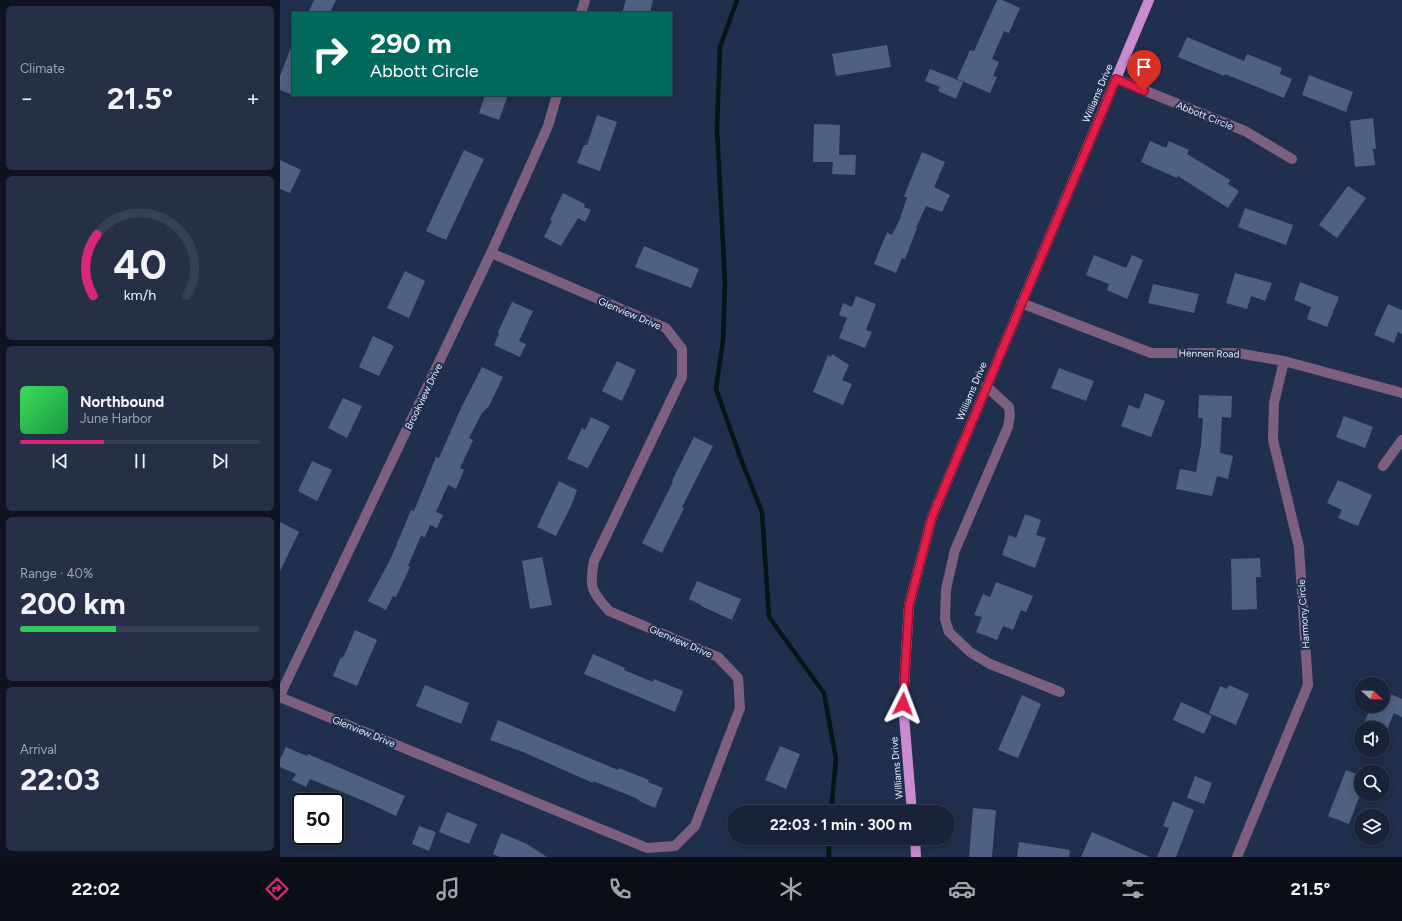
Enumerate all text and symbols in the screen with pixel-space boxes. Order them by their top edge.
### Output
text: 290 m [370,26,452,60]
icon: right [304,28,356,80]
pin [1127,50,1161,91]
icon: arrive [1133,56,1155,78]
text: Abbott Circle [370,60,479,82]
text: Climate [20,61,65,76]
street label: Williams Drive [1079,61,1116,125]
text: 21.5° [107,80,173,117]
text: − [20,85,34,112]
text: + [246,85,260,112]
street label: Abbott Circle [1174,98,1236,133]
text: 40 [113,239,167,289]
text: km/h [124,286,156,304]
street label: Glenview Drive [596,294,664,333]
street label: Hennen Road [1179,346,1240,361]
street label: Williams Drive [953,359,990,423]
street label: Brookview Drive [402,360,445,432]
text: Northbound [80,393,164,411]
text: June Harbor [80,411,152,426]
icon: previous [49,450,71,472]
icon: pause [129,450,151,472]
icon: next [209,450,231,472]
text: Range · 40% [20,566,93,581]
street label: Harmony Circle [1295,578,1312,649]
text: 200 km [20,585,126,622]
street label: Glenview Drive [647,622,715,661]
north arrow [1354,677,1390,713]
map controls [1354,677,1390,845]
position arrow [882,683,924,725]
street label: Glenview Drive [330,713,398,750]
button: sound [1354,721,1390,757]
street label: Williams Drive [887,736,906,800]
text: Arrival [20,742,57,757]
text: 22:03 [20,761,100,798]
button: search [1354,765,1390,801]
speed limit sign: 50 [292,793,344,845]
button: layers [1354,809,1390,845]
text: 22:03 · 1 min · 300 m [770,816,912,834]
icon: directions [263,875,291,903]
icon: music [434,875,462,903]
icon: phone [606,875,634,903]
icon: climate [777,875,805,903]
icon: car [948,875,976,903]
icon: filters [1119,875,1147,903]
text: 22:02 [72,878,120,900]
text: 21.5° [1291,878,1330,900]

